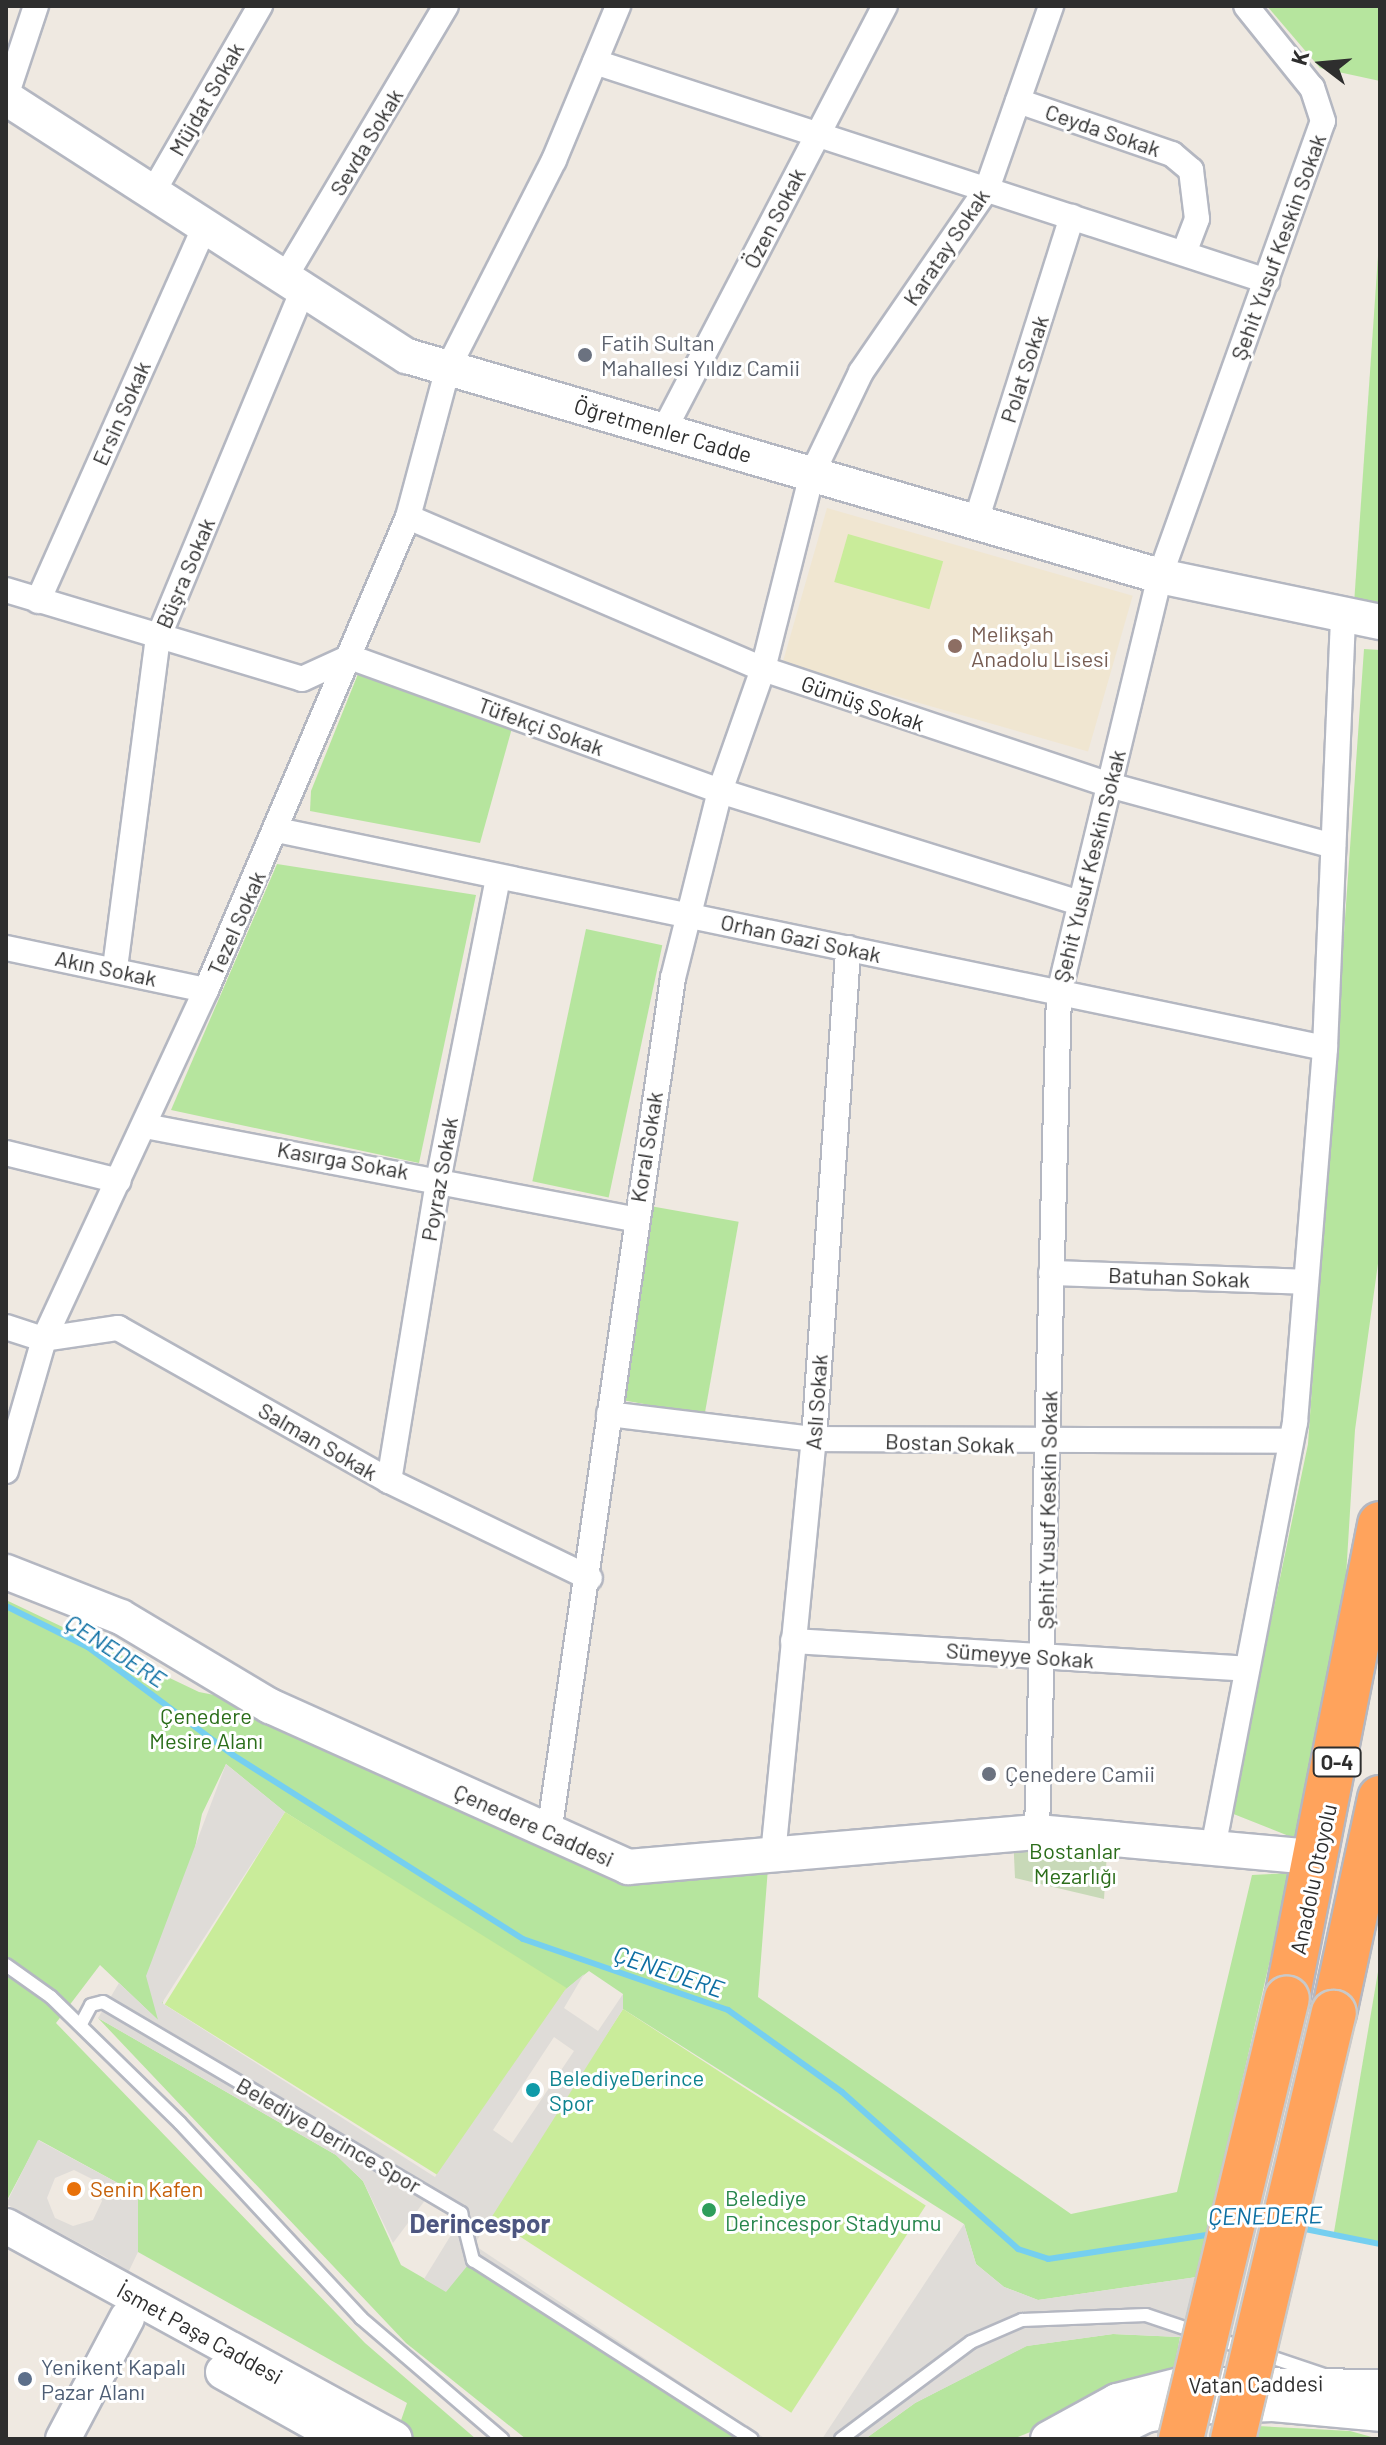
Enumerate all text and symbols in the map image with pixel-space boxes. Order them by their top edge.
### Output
north arrow [1282,24,1362,104]
street label: Müjdat Sokak [163,38,249,160]
text: K [1285,47,1313,68]
street label: Sevda Sokak [324,84,408,200]
street label: Ceyda Sokak [1042,98,1164,162]
street label: Şehit Yusuf Keskin Sokak [1225,130,1331,364]
street label: Özen Sokak [737,163,811,273]
street label: Karatay Sokak [897,183,995,311]
street label: Polat Sokak [994,312,1054,426]
place label: Fatih Sultan Mahallesi Yıldız Camii [601,329,800,380]
marker: Fatih Sultan Mahallesi Yıldız Camii [576,346,594,364]
street label: Ersin Sokak [86,357,156,469]
street label: Öğretmenler Cadde [571,392,755,468]
street label: Büşra Sokak [150,514,220,632]
place label: Melikşah Anadolu Lisesi [971,620,1109,672]
marker: Melikşah Anadolu Lisesi [946,637,964,655]
street label: Gümüş Sokak [798,670,928,736]
street label: Tüfekçi Sokak [474,691,608,761]
street label: Şehit Yusuf Keskin Sokak [1047,747,1131,985]
street label: Tezel Sokak [201,867,271,979]
street label: Orhan Gazi Sokak [718,908,884,968]
street label: Akın Sokak [53,944,159,992]
street label: Koral Sokak [624,1090,668,1204]
street label: Poyraz Sokak [415,1115,463,1243]
street label: Kasırga Sokak [275,1135,411,1185]
street label: Batuhan Sokak [1108,1261,1250,1293]
street label: Aslı Sokak [799,1353,833,1451]
street label: Şehit Yusuf Keskin Sokak [1032,1390,1062,1630]
street label: Salman Sokak [254,1396,382,1486]
street label: Bostan Sokak [885,1428,1015,1458]
water label: ÇENEDERE [60,1607,172,1693]
street label: Sümeyye Sokak [945,1637,1095,1673]
park label: Çenedere Mesire Alanı [149,1702,263,1754]
road number: O-4 [1311,1746,1363,1778]
place label: Çenedere Camii [1005,1761,1155,1787]
marker: Çenedere Camii [980,1765,998,1783]
street label: Çenedere Caddesi [450,1778,618,1872]
street label: Anadolu Otoyolu [1284,1801,1342,1957]
park label: Bostanlar Mezarlığı [1029,1837,1121,1888]
water label: ÇENEDERE [610,1939,728,2003]
place label: BelediyeDerince Spor [549,2064,704,2116]
street label: Belediye Derince Spor [232,2071,426,2199]
marker: BelediyeDerince Spor [524,2081,542,2099]
place label: Senin Kafen [90,2176,203,2202]
marker: Senin Kafen [65,2180,83,2198]
place label: Belediye Derincespor Stadyumu [725,2184,942,2236]
water label: ÇENEDERE [1207,2200,1323,2230]
marker: Belediye Derincespor Stadyumu [700,2201,718,2219]
district label: Derincespor [410,2207,550,2239]
street label: İsmet Paşa Caddesi [113,2277,287,2389]
place label: Yenikent Kapalı Pazar Alanı [41,2353,186,2404]
marker: Yenikent Kapalı Pazar Alanı [16,2370,34,2388]
street label: Vatan Caddesi [1188,2370,1324,2398]

